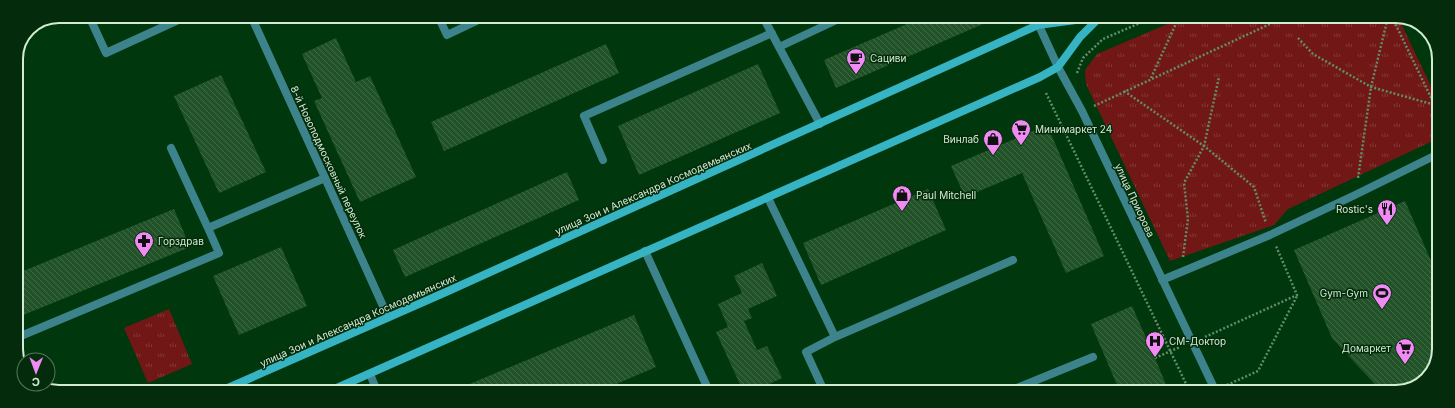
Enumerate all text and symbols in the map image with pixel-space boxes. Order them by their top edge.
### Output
cafe icon: Сациви [845,47,867,75]
place label: Сациви [870,52,906,64]
street label: 8-й Новоподмосковный переулок [288,84,370,241]
supermarket icon: Минимаркет 24 [1010,118,1032,146]
place label: Минимаркет 24 [1035,123,1112,135]
shop icon: Винлаб [982,128,1004,156]
place label: Винлаб [943,133,979,145]
street label: улица Зои и Александра Космодемьянских [553,139,754,237]
street label: улица Приорова [1113,161,1157,239]
shop icon: Paul Mitchell [891,184,913,212]
place label: Paul Mitchell [916,189,976,201]
restaurant icon: Rostic's [1376,198,1398,226]
place label: Rostic's [1336,203,1373,215]
pharmacy icon: Горздрав [133,230,155,258]
place label: Горздрав [158,235,204,247]
street label: улица Зои и Александра Космодемьянских [258,271,459,369]
sports icon: Gym-Gym [1371,282,1393,310]
place label: Gym-Gym [1320,287,1368,299]
hospital icon: СМ-Доктор [1144,330,1166,358]
place label: СМ-Доктор [1169,335,1226,347]
supermarket icon: Домаркет [1394,337,1416,365]
place label: Домаркет [1342,342,1391,354]
north arrow [16,352,56,392]
text: С [32,375,40,389]

